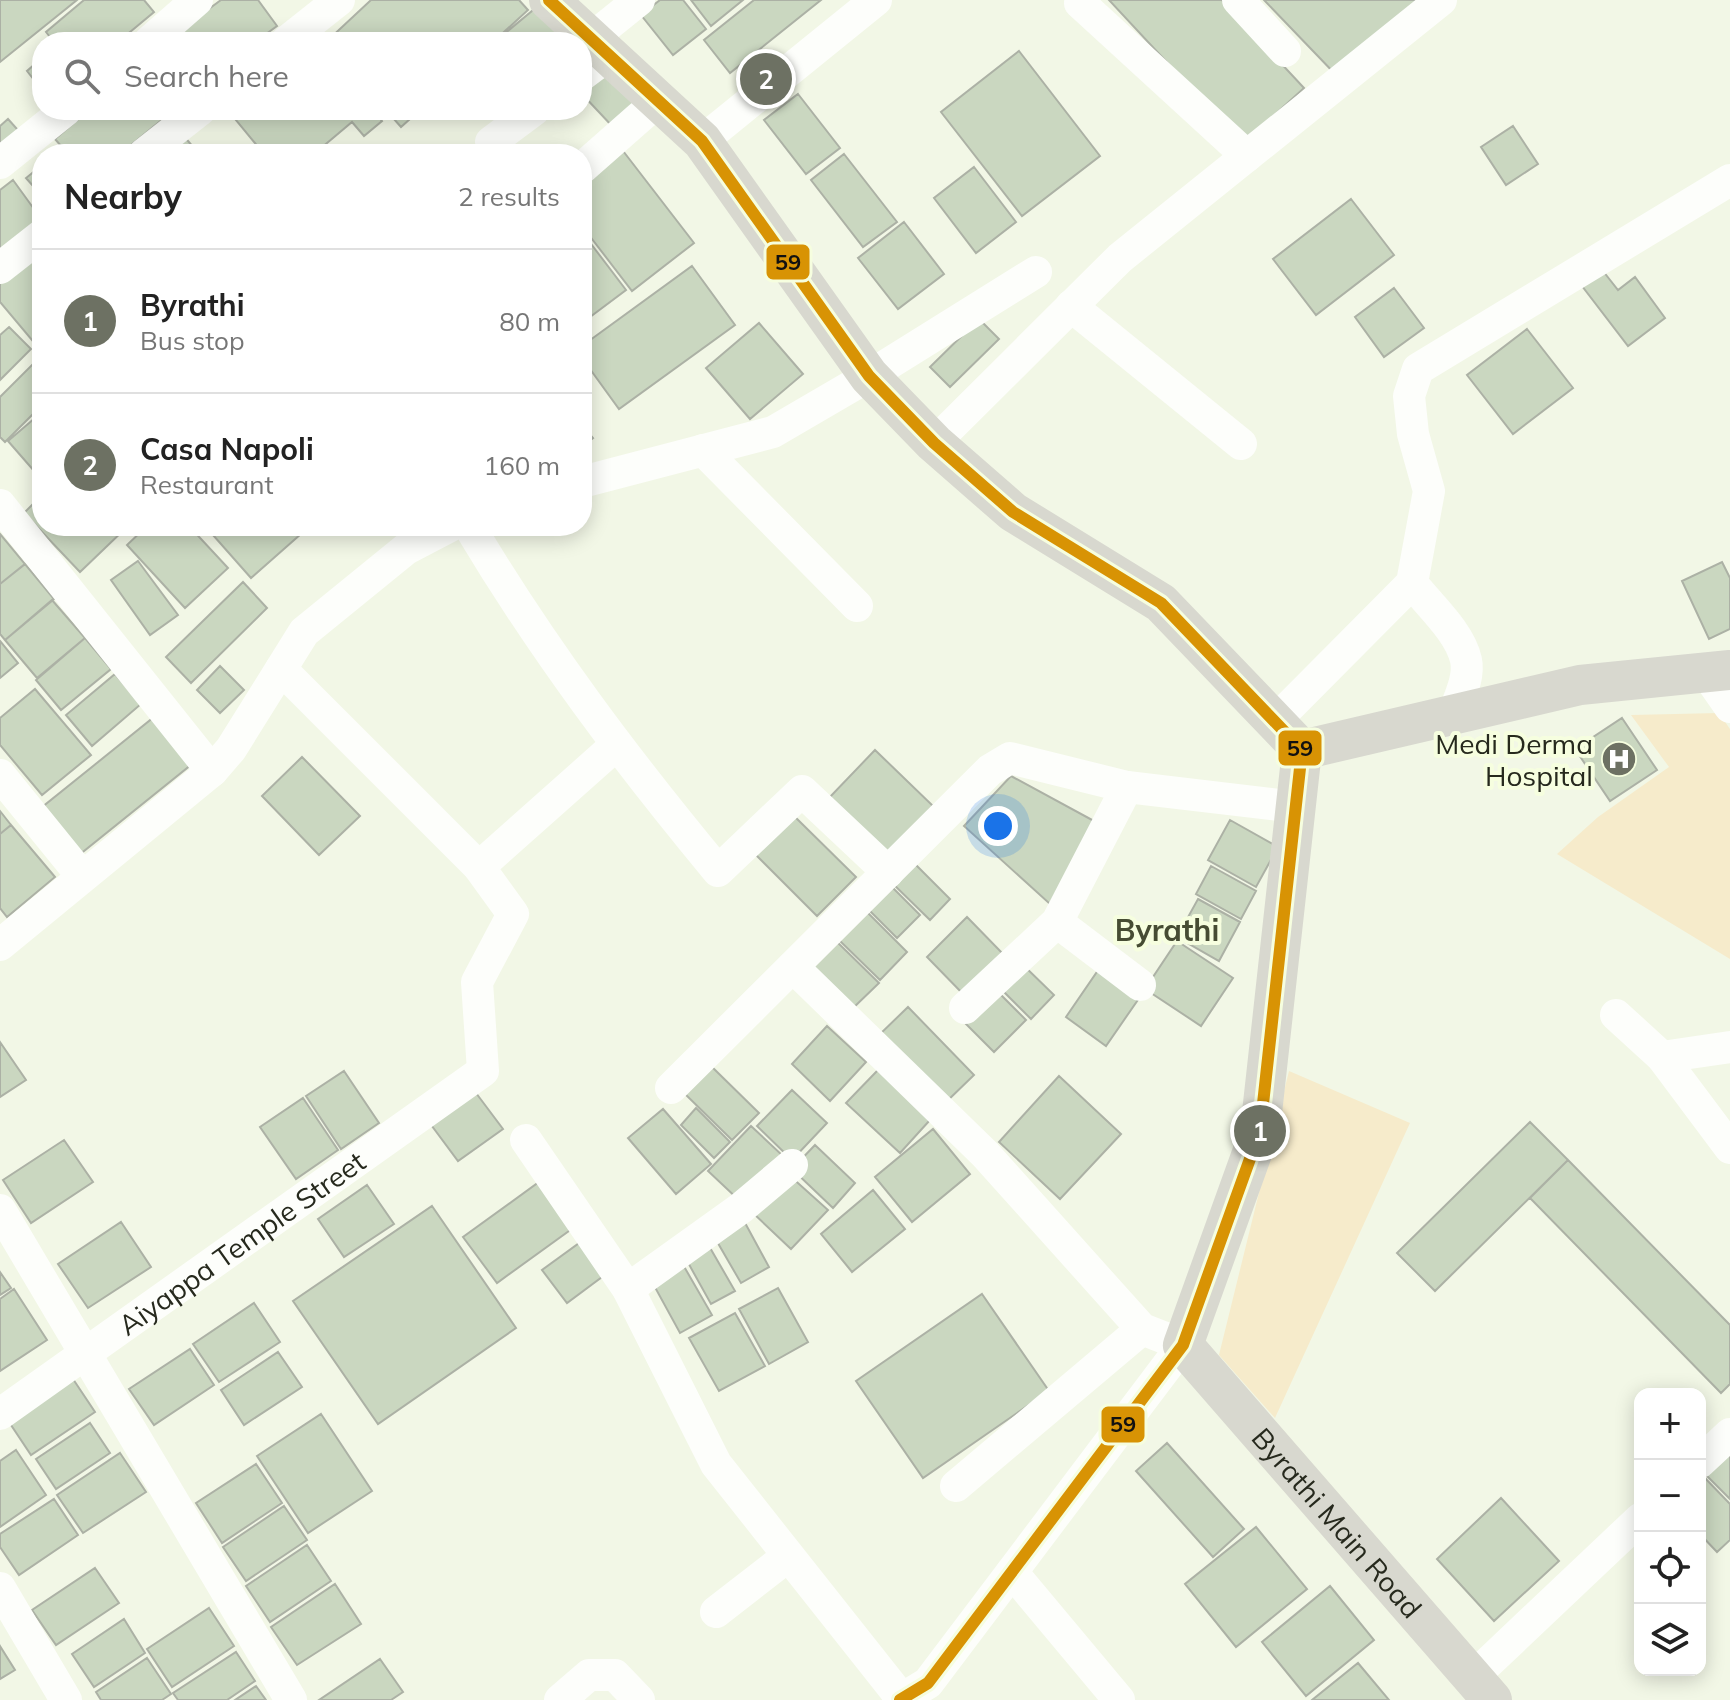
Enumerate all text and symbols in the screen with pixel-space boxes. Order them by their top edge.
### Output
search box [32,32,592,120]
pin: 2 [740,49,792,109]
icon: search [60,54,104,98]
text: Search here [124,57,289,95]
text: Nearby [64,175,182,218]
text: 2 results [458,180,560,213]
line badge: 59 [765,243,811,281]
text: 59 [775,248,801,276]
text: Byrathi [140,286,245,324]
text: 1 [82,305,98,338]
text: 80 m [499,305,560,338]
text: Bus stop [140,324,245,357]
text: Casa Napoli [140,430,314,468]
text: 2 [82,449,98,482]
text: 160 m [484,449,560,482]
text: Restaurant [140,468,274,501]
place label: Medi Derma Hospital [1435,726,1593,793]
line badge: 59 [1277,729,1323,767]
text: 59 [1287,734,1313,762]
hospital icon: Medi Derma Hospital [1600,740,1638,778]
your location [978,806,1018,846]
district label: Byrathi [1115,911,1219,949]
pin: 1 [1234,1101,1286,1161]
street label: Aiyappa Temple Street [111,1143,372,1342]
map controls [1634,1388,1706,1676]
button: + [1634,1388,1706,1460]
line badge: 59 [1100,1405,1146,1444]
text: 59 [1110,1410,1136,1438]
street label: Byrathi Main Road [1245,1420,1430,1625]
button: − [1634,1460,1706,1532]
button: locate [1634,1532,1706,1604]
button: layers [1634,1604,1706,1676]

